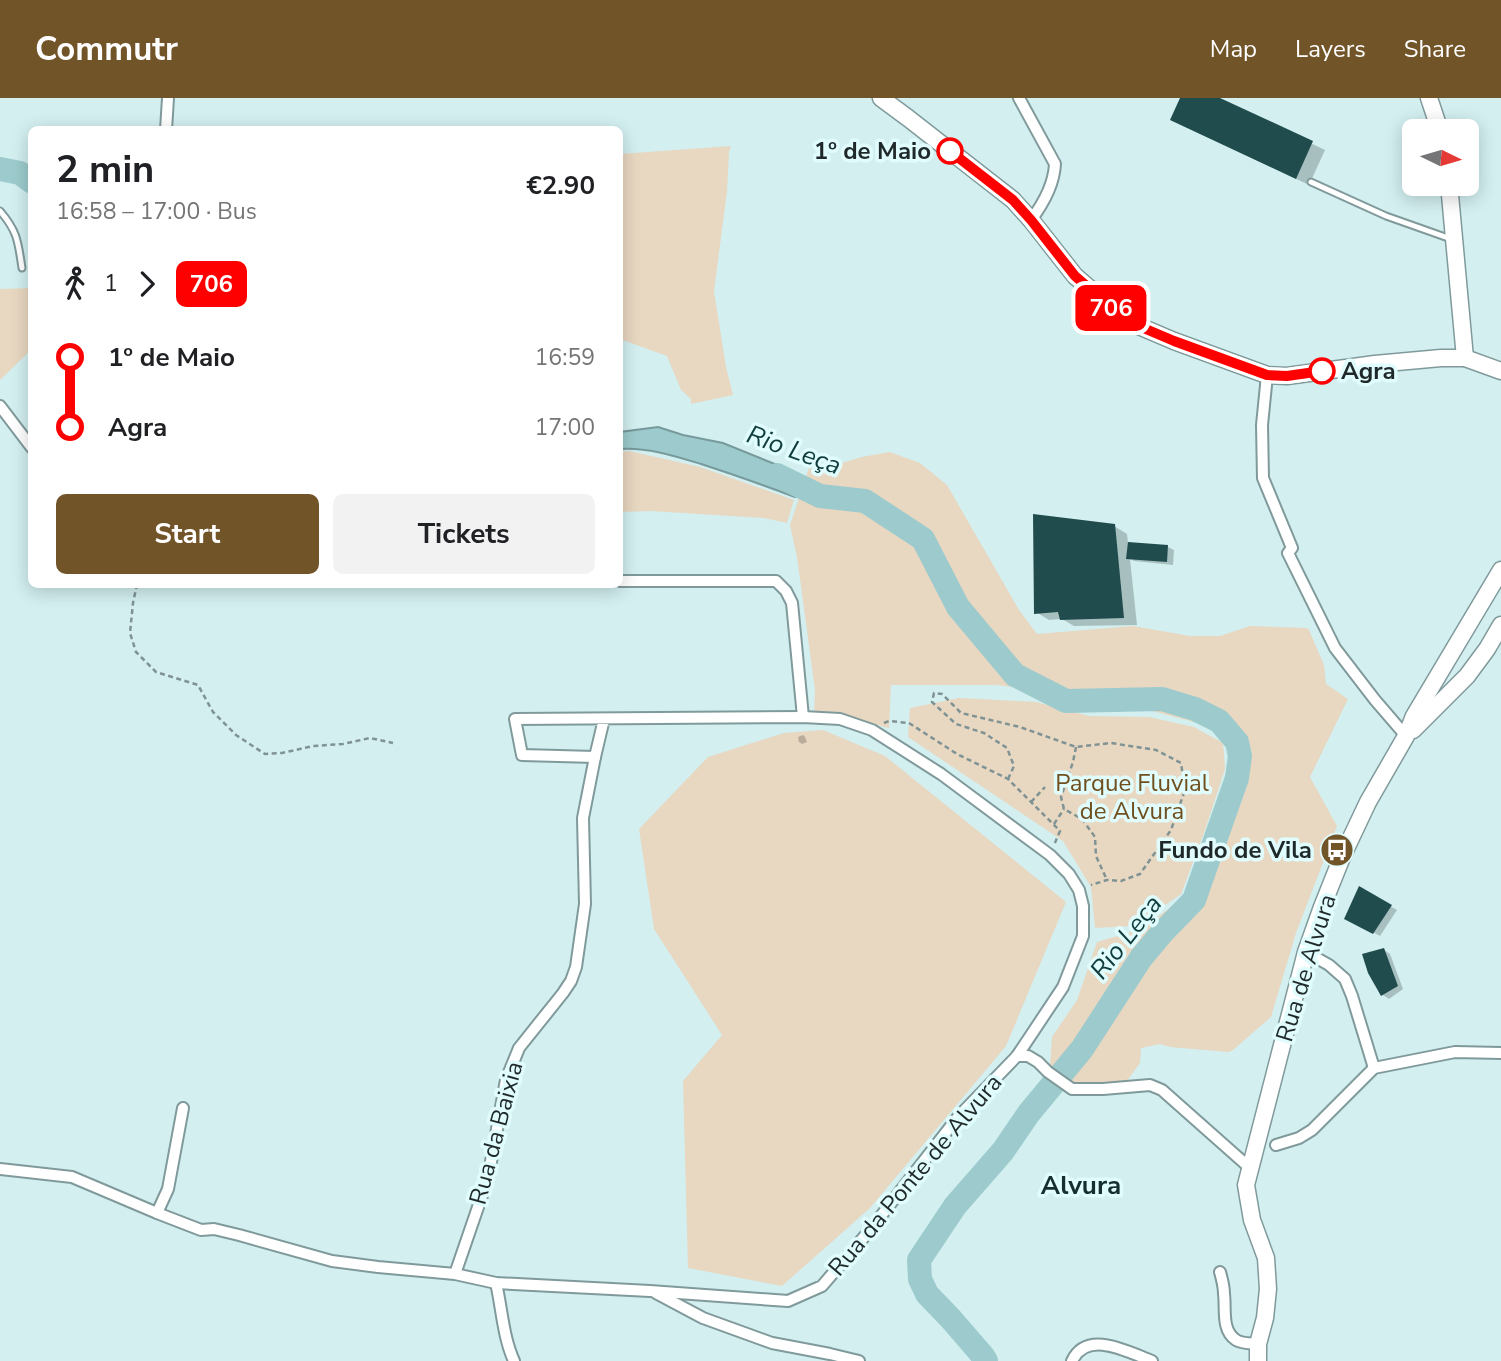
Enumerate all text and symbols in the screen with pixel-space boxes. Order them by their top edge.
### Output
text: Commutr [35,27,178,72]
text: Map [1210,33,1257,65]
text: Layers [1295,33,1366,65]
text: Share [1404,33,1466,65]
north arrow [1402,119,1479,196]
map controls [1402,119,1479,196]
place label: 1º de Maio [814,135,931,167]
marker: 1º de Maio [937,138,963,164]
text: 2 min [56,144,154,195]
text: €2.90 [526,168,595,203]
text: 16:58 – 17:00 · Bus [56,196,257,227]
icon: walk [56,265,94,303]
icon: forward [128,265,166,303]
text: 1 [104,268,118,299]
text: 706 [190,268,233,300]
line badge: 706 [1071,285,1151,331]
text: 706 [1089,292,1133,324]
text: 1º de Maio [108,340,235,375]
text: 16:59 [535,342,595,373]
place label: Agra [1341,355,1396,387]
marker: Agra [1309,358,1335,384]
text: Agra [108,410,167,445]
text: 17:00 [535,412,595,443]
water label: Rio Leça [742,417,846,483]
button: Start [56,494,319,574]
button: Tickets [333,494,595,574]
park label: Parque Fluvial de Alvura [1055,767,1209,827]
bus stop icon: Fundo de Vila [1318,831,1356,869]
place label: Fundo de Vila [1158,834,1312,866]
water label: Rio Leça [1082,888,1170,986]
street label: Rua de Alvura [1268,890,1344,1046]
street label: Rua da Baixia [462,1058,530,1208]
street label: Rua da Ponte de Alvura [821,1067,1009,1283]
district label: Alvura [1041,1168,1121,1203]

